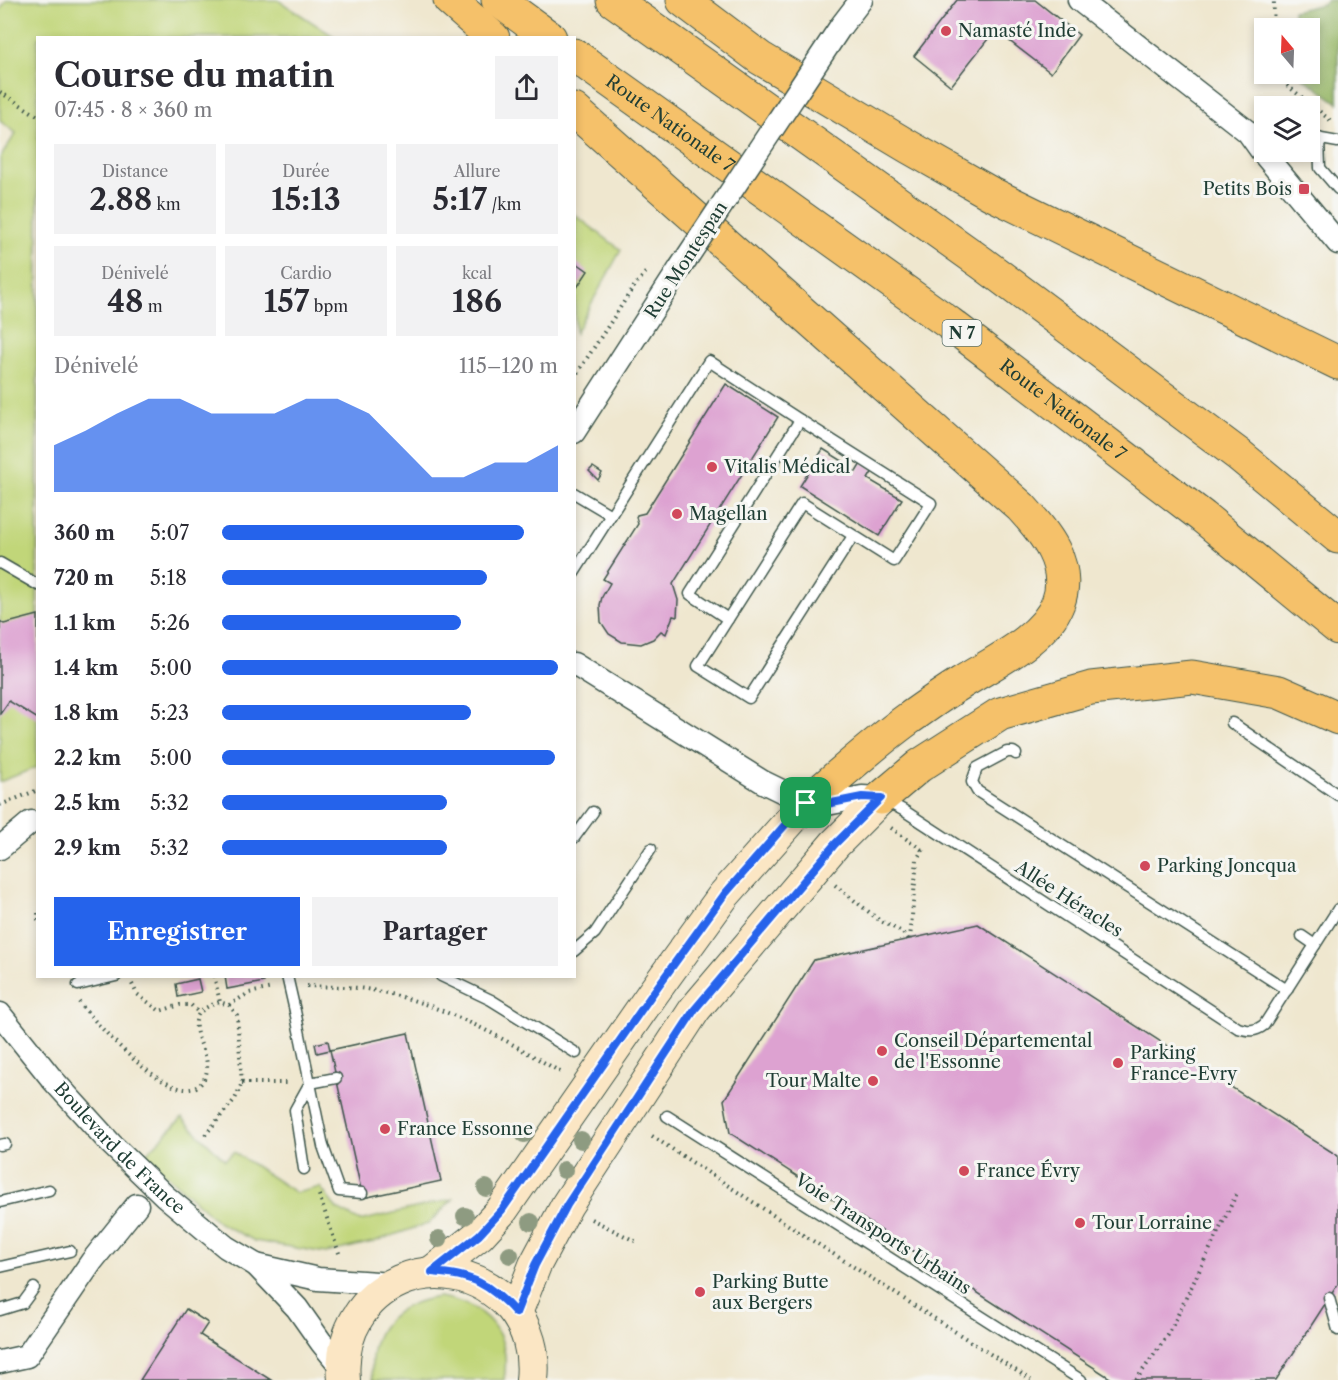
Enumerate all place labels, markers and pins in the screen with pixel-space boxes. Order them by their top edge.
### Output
place label: Namasté Inde [958,20,1076,42]
marker: Namasté Inde [939,24,953,38]
place label: Petits Bois [1203,178,1292,200]
marker: Petits Bois [1297,182,1311,196]
place label: Vitalis Médical [723,456,850,478]
marker: Vitalis Médical [705,460,719,474]
place label: Magellan [689,503,767,525]
marker: Magellan [670,507,684,521]
pin [780,777,831,828]
place label: Parking Joncqua [1157,855,1297,877]
marker: Parking Joncqua [1138,859,1152,873]
place label: Conseil Départemental de l'Essonne [894,1030,1092,1073]
place label: Parking France-Evry [1130,1042,1238,1085]
marker: Conseil Départemental de l'Essonne [875,1044,889,1058]
marker: Parking France-Evry [1111,1056,1125,1070]
place label: Tour Malte [766,1070,861,1092]
marker: Tour Malte [866,1074,880,1088]
place label: France Essonne [397,1118,533,1140]
marker: France Essonne [378,1122,392,1136]
place label: France Évry [976,1159,1081,1182]
marker: France Évry [957,1164,971,1178]
place label: Tour Lorraine [1092,1212,1212,1234]
marker: Tour Lorraine [1073,1216,1087,1230]
place label: Parking Butte aux Bergers [712,1271,829,1314]
marker: Parking Butte aux Bergers [693,1285,707,1299]

